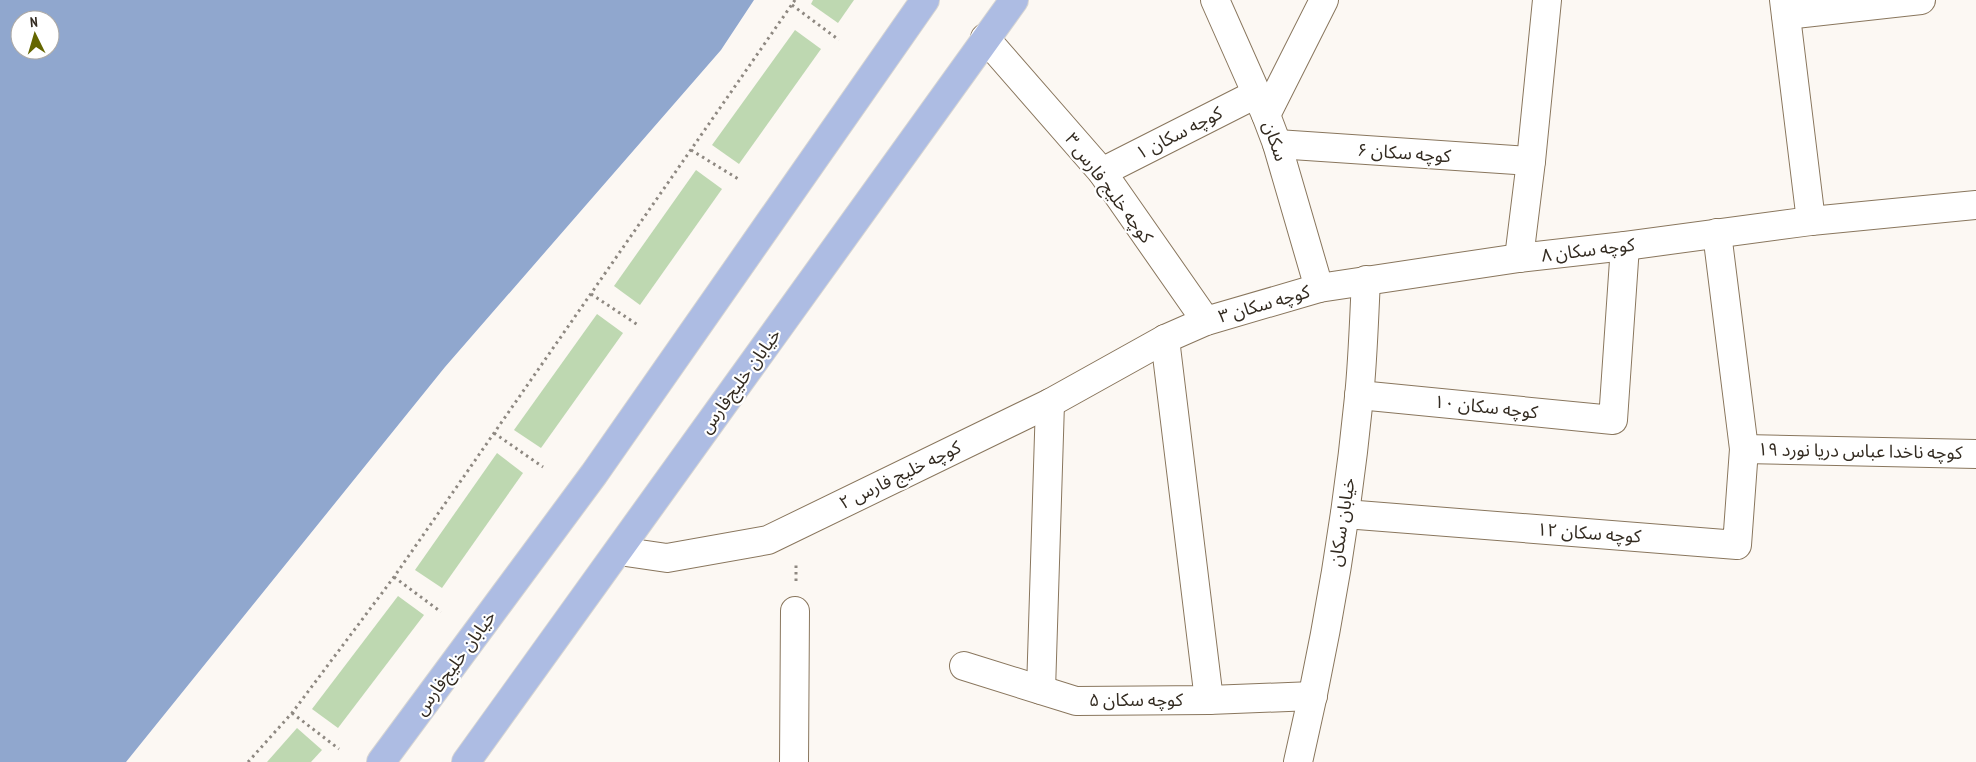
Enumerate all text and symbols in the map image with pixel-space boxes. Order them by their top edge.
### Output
north arrow [10,10,60,60]
text: N [29,13,38,31]
street label: کوچه سکان ۱ [1132,101,1226,164]
street label: سکان [1258,118,1293,164]
street label: کوچه خلیج فارس ۳ [1059,128,1159,249]
street label: کوچه سکان ۶ [1356,138,1452,167]
street label: کوچه سکان ۸ [1540,232,1637,267]
street label: کوچه سکان ۳ [1216,279,1313,328]
street label: خیابان خلیج‌فارس [694,324,787,439]
street label: کوچه سکان ۱۰ [1433,390,1540,424]
street label: کوچه خلیج فارس ۲ [835,435,966,516]
street label: کوچه ناخدا عباس دریا نورد ۱۹ [1757,437,1963,464]
street label: خیابان سکان [1323,476,1360,568]
street label: کوچه سکان ۱۲ [1536,517,1642,548]
street label: خیابان خلیج‌فارس [409,606,502,721]
street label: کوچه سکان ۵ [1089,688,1184,711]

